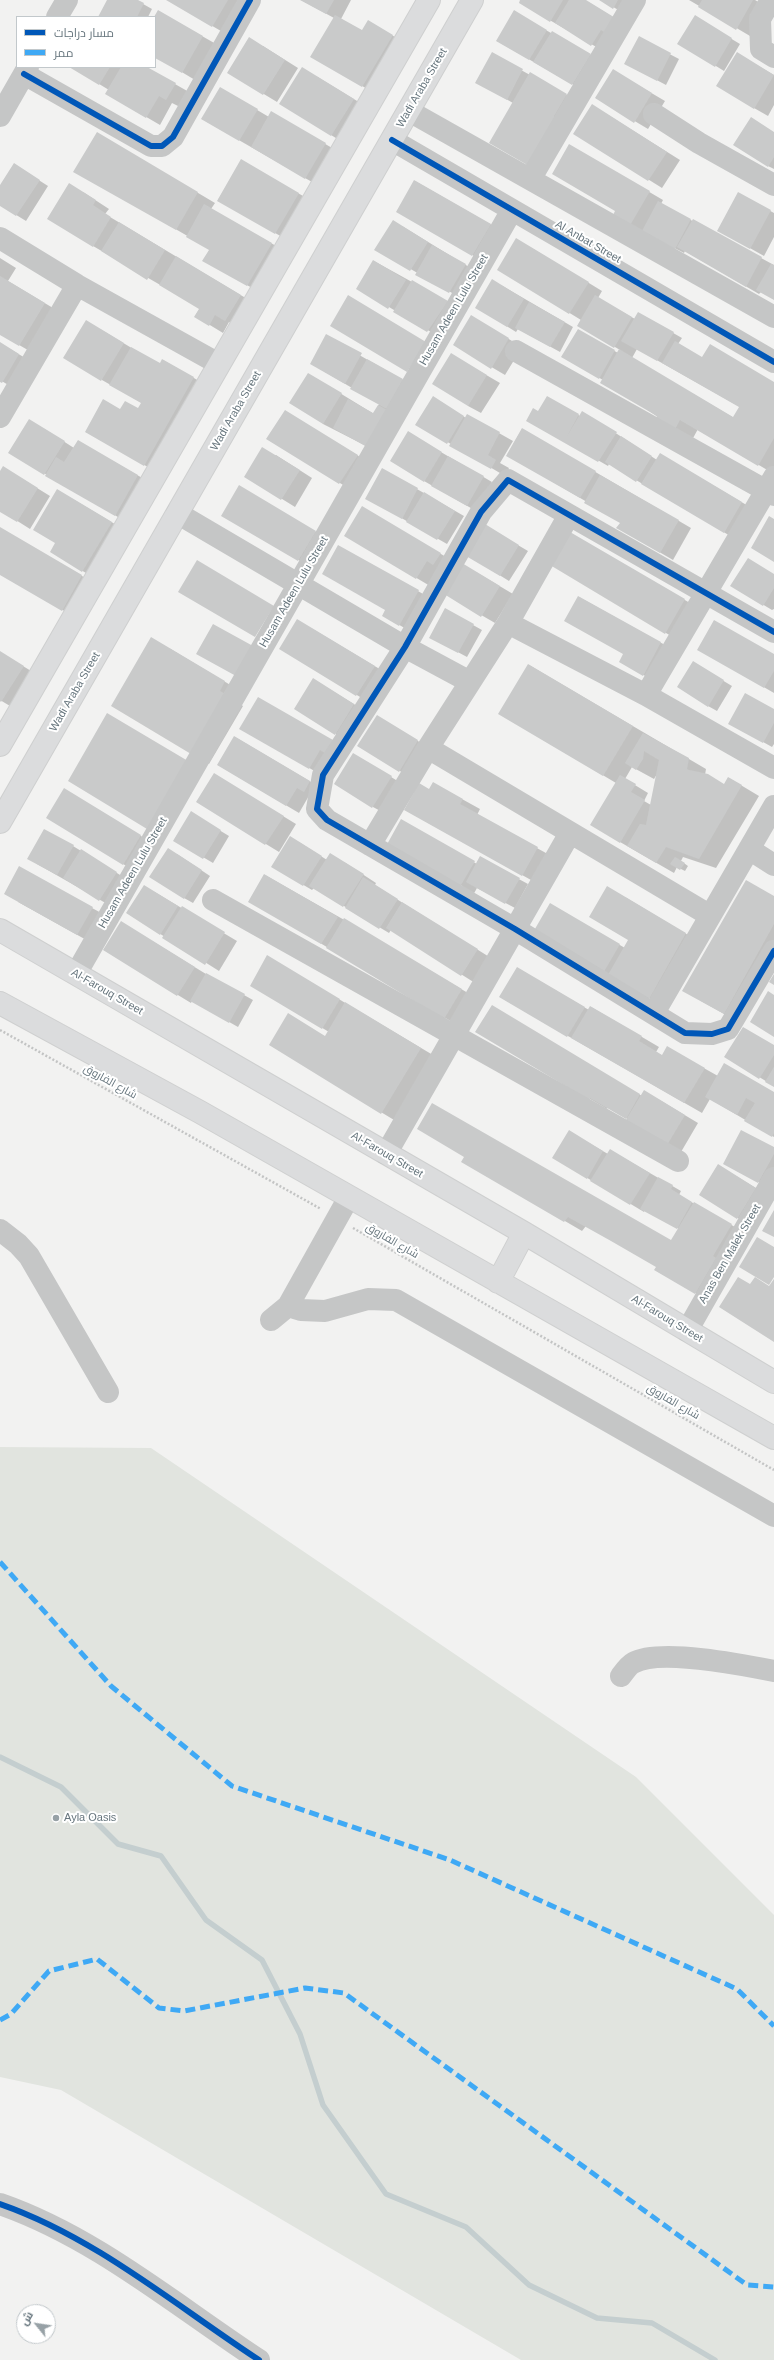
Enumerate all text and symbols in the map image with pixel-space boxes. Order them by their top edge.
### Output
legend [16,16,156,68]
text: مسار دراجات [54,26,114,40]
text: ممر [54,46,73,60]
street label: Wadi Araba Street [394,46,450,130]
street label: Al Anbat Street [553,218,623,266]
street label: Husam Adeen Lulu Street [417,252,491,368]
street label: Wadi Araba Street [208,369,264,453]
street label: Husam Adeen Lulu Street [257,534,331,650]
street label: Wadi Araba Street [47,650,103,734]
street label: Husam Adeen Lulu Street [96,815,170,931]
street label: Al-Farouq Street [69,966,145,1018]
street label: شارع الفاروق [81,1062,139,1102]
street label: Al-Farouq Street [349,1129,425,1181]
street label: Anas Ben Malek Street [696,1202,764,1306]
street label: شارع الفاروق [363,1221,421,1261]
street label: Al-Farouq Street [629,1293,705,1345]
street label: شارع الفاروق [644,1382,702,1422]
place label: Ayla Oasis [64,1811,116,1825]
marker: Ayla Oasis [51,1813,61,1823]
north arrow [16,2304,56,2344]
text: ش [18,2309,35,2328]

